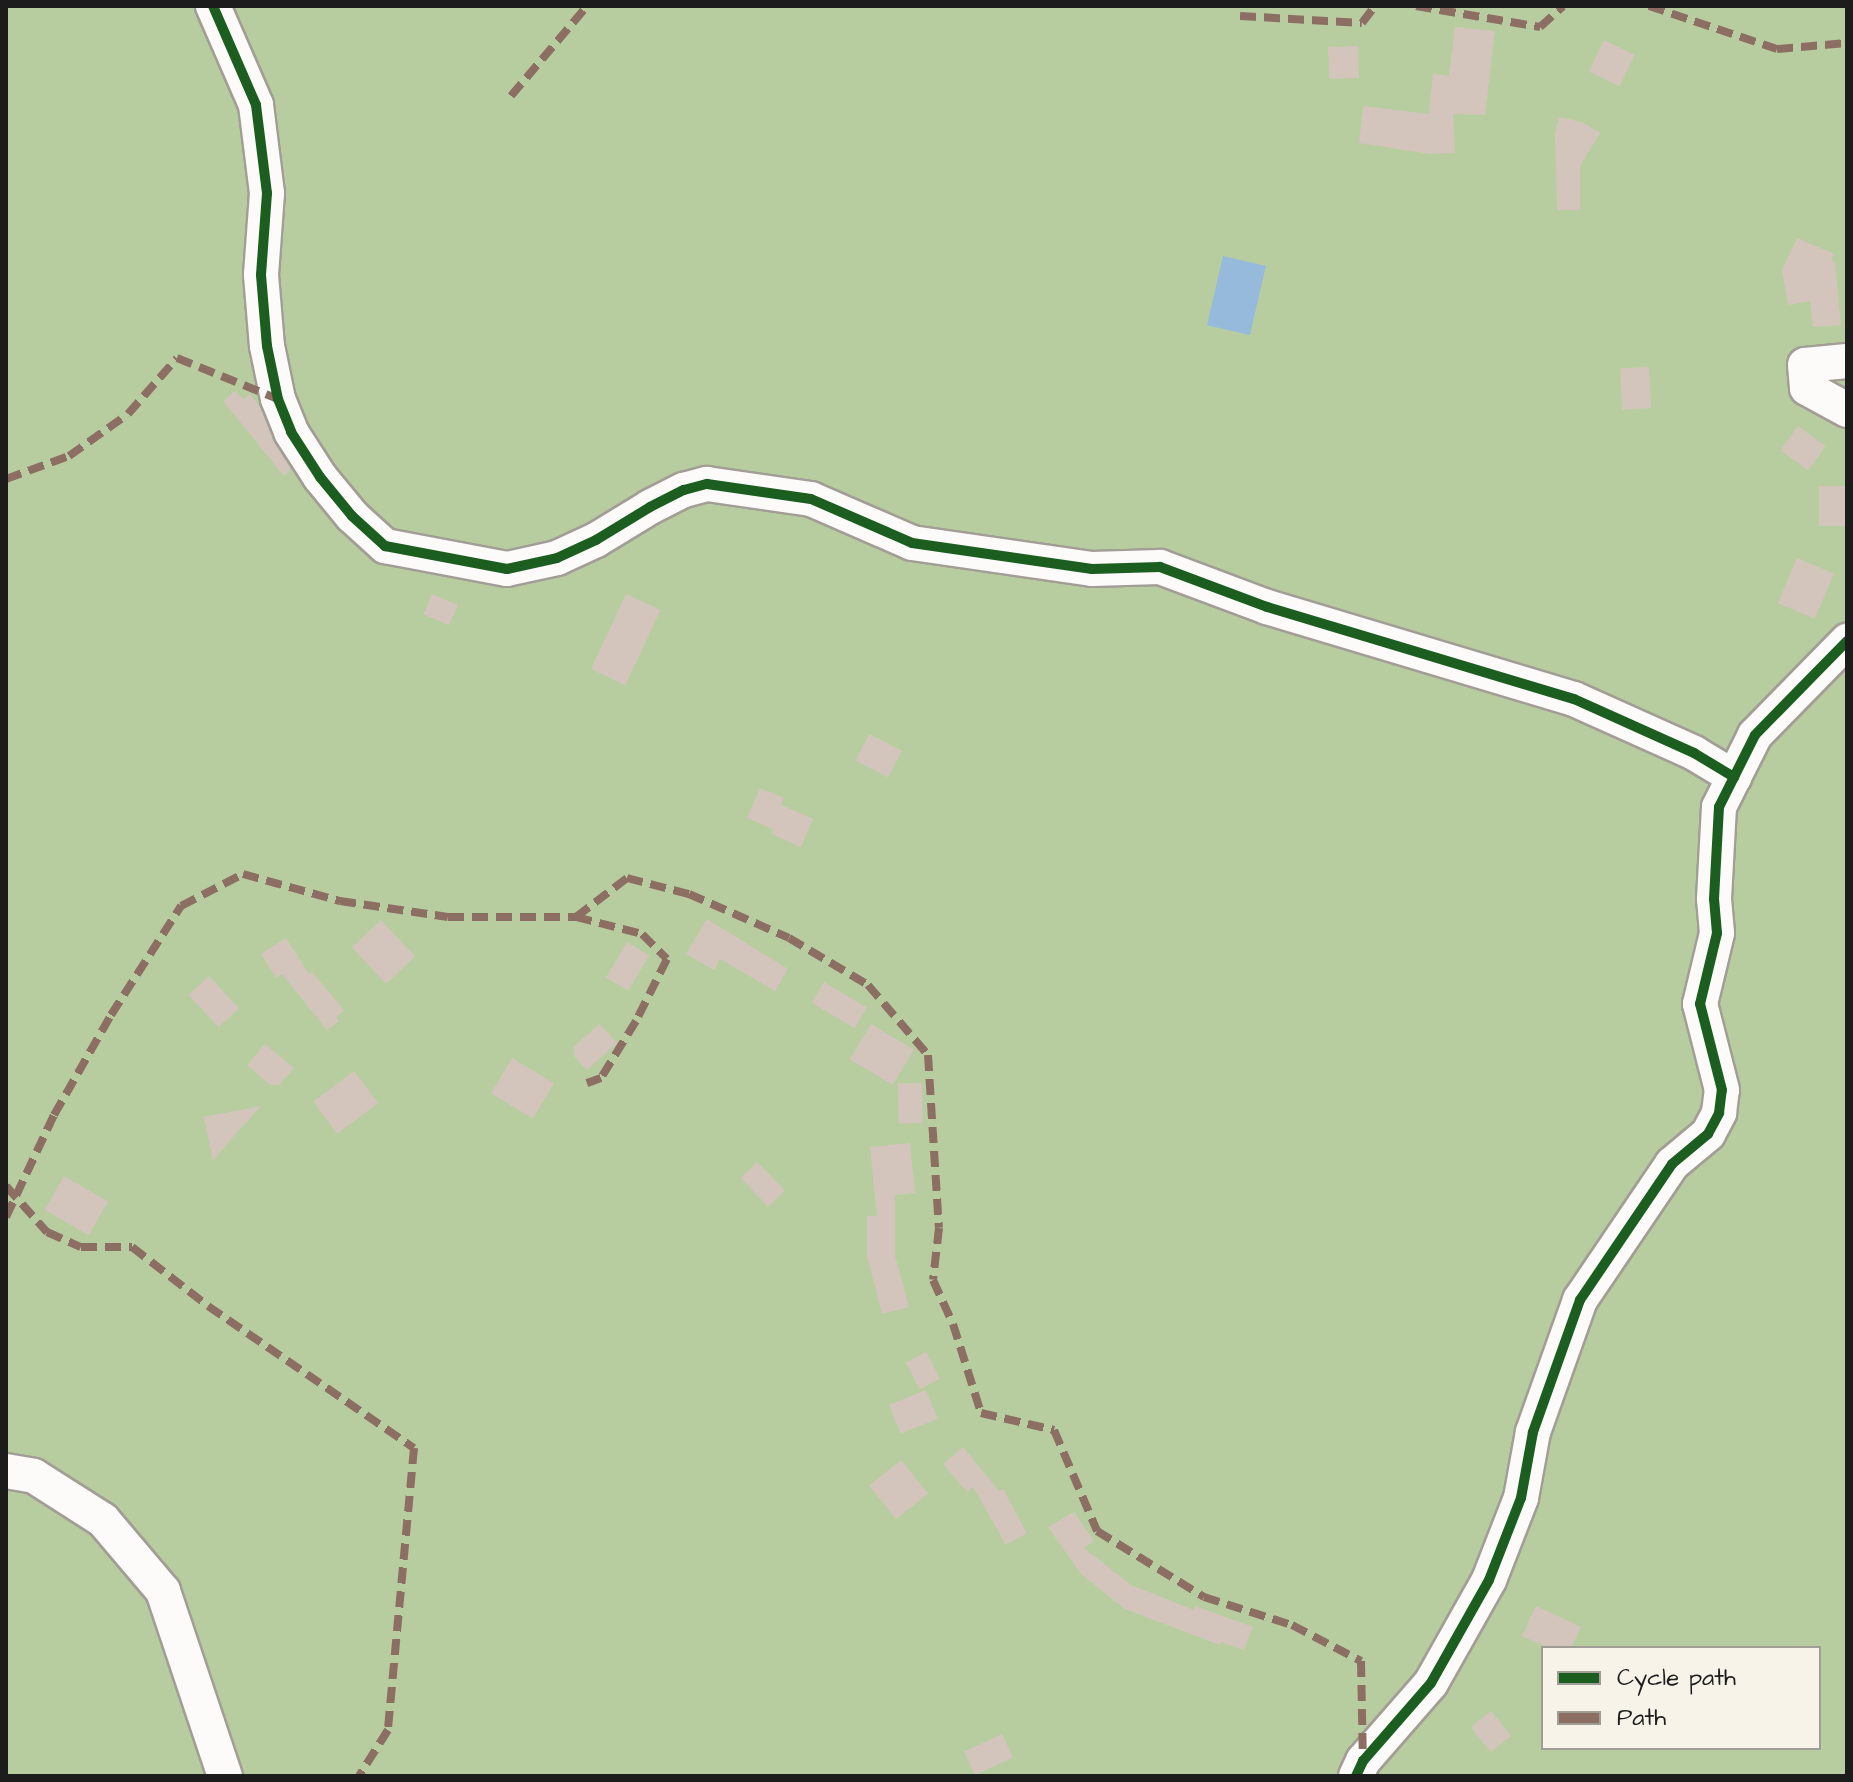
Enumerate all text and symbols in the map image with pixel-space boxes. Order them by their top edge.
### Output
legend [1541,1646,1821,1750]
text: Cycle path [1617,1661,1736,1695]
text: Path [1617,1701,1666,1735]

